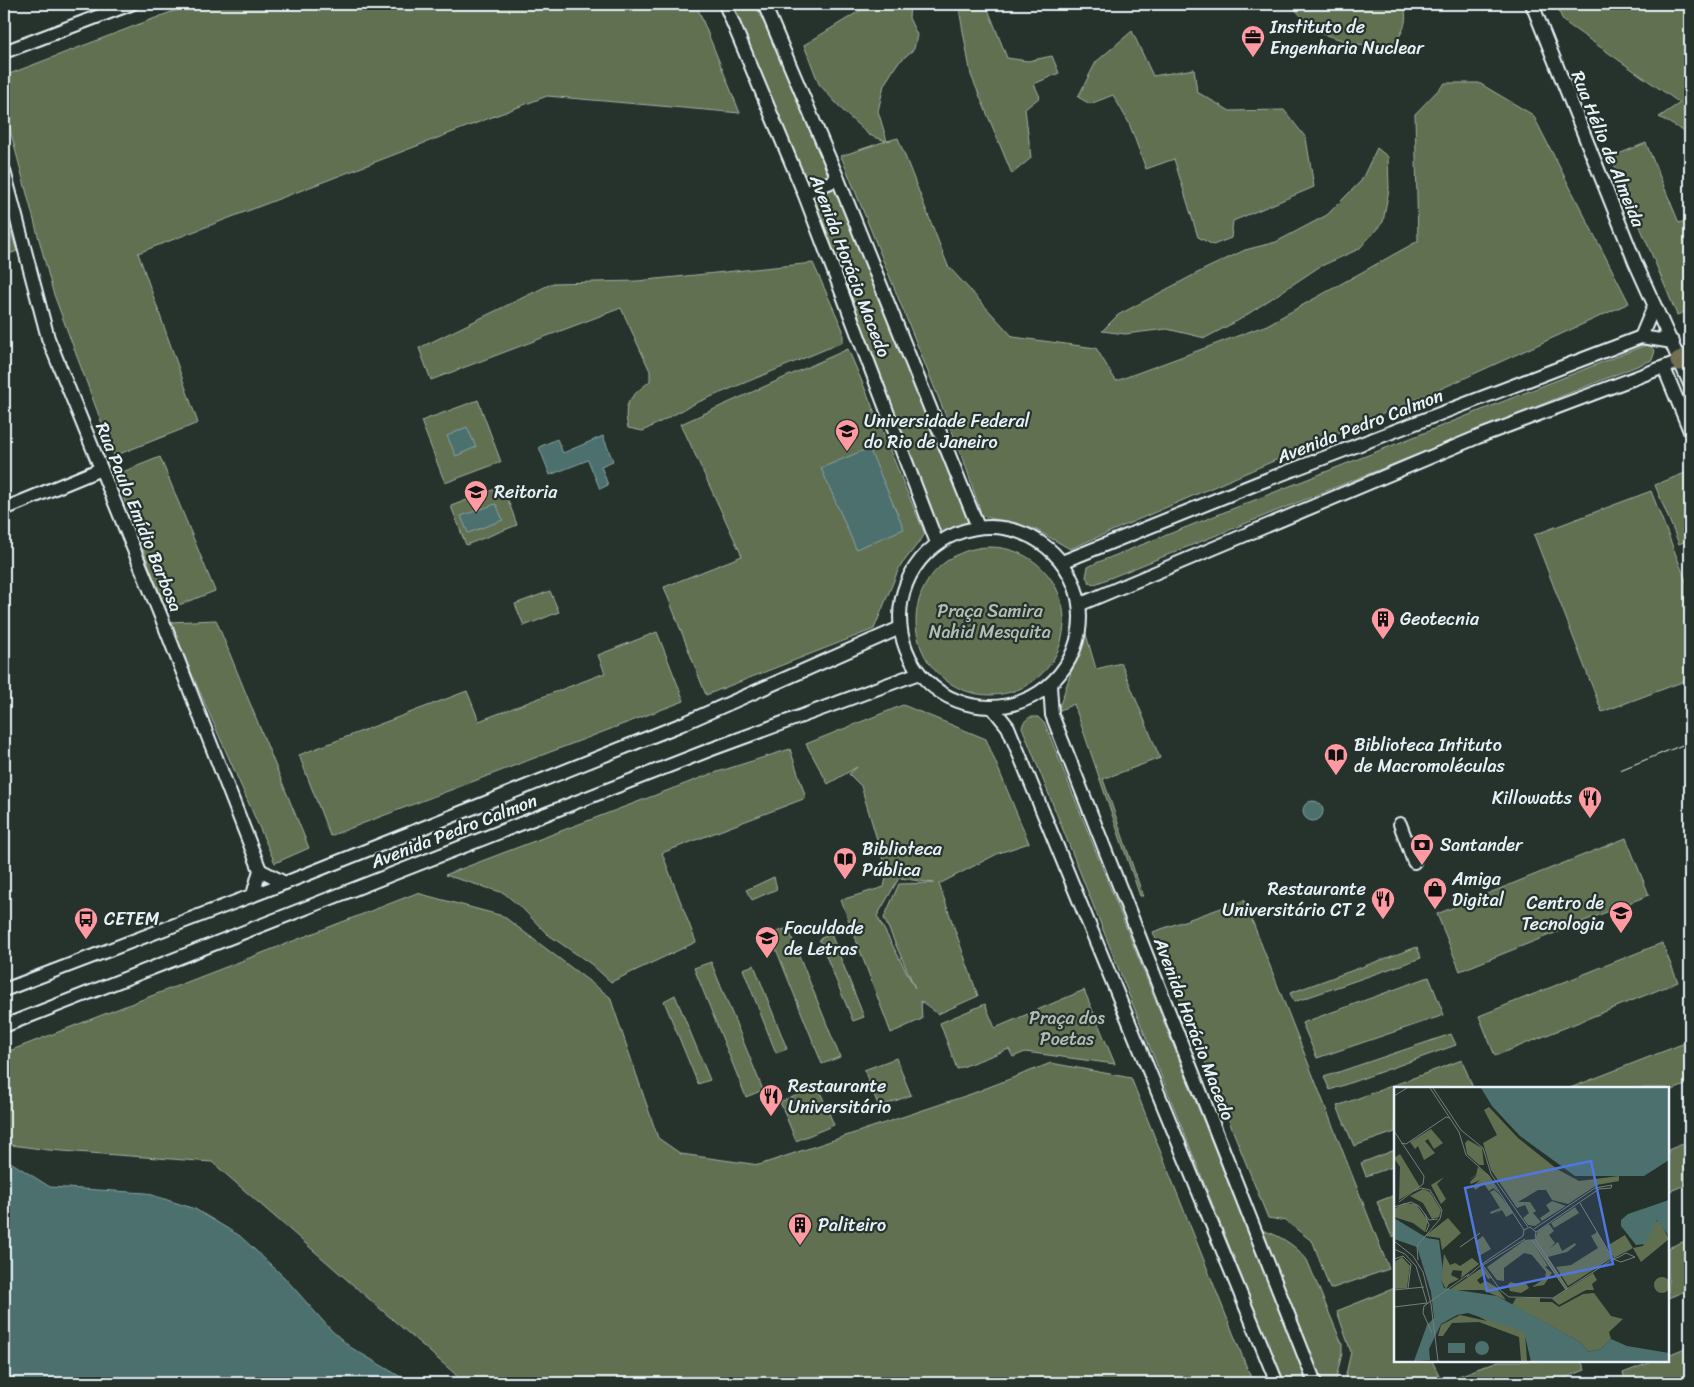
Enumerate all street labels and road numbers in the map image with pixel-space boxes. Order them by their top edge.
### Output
street label: Rua Hélio de Almeida [1562,66,1654,233]
street label: Avenida Horácio Macedo [800,169,900,362]
street label: Avenida Pedro Calmon [1271,379,1448,473]
street label: Rua Paulo Emídio Barbosa [86,417,192,617]
street label: Avenida Pedro Calmon [365,784,542,878]
street label: Avenida Horácio Macedo [1144,932,1244,1125]

